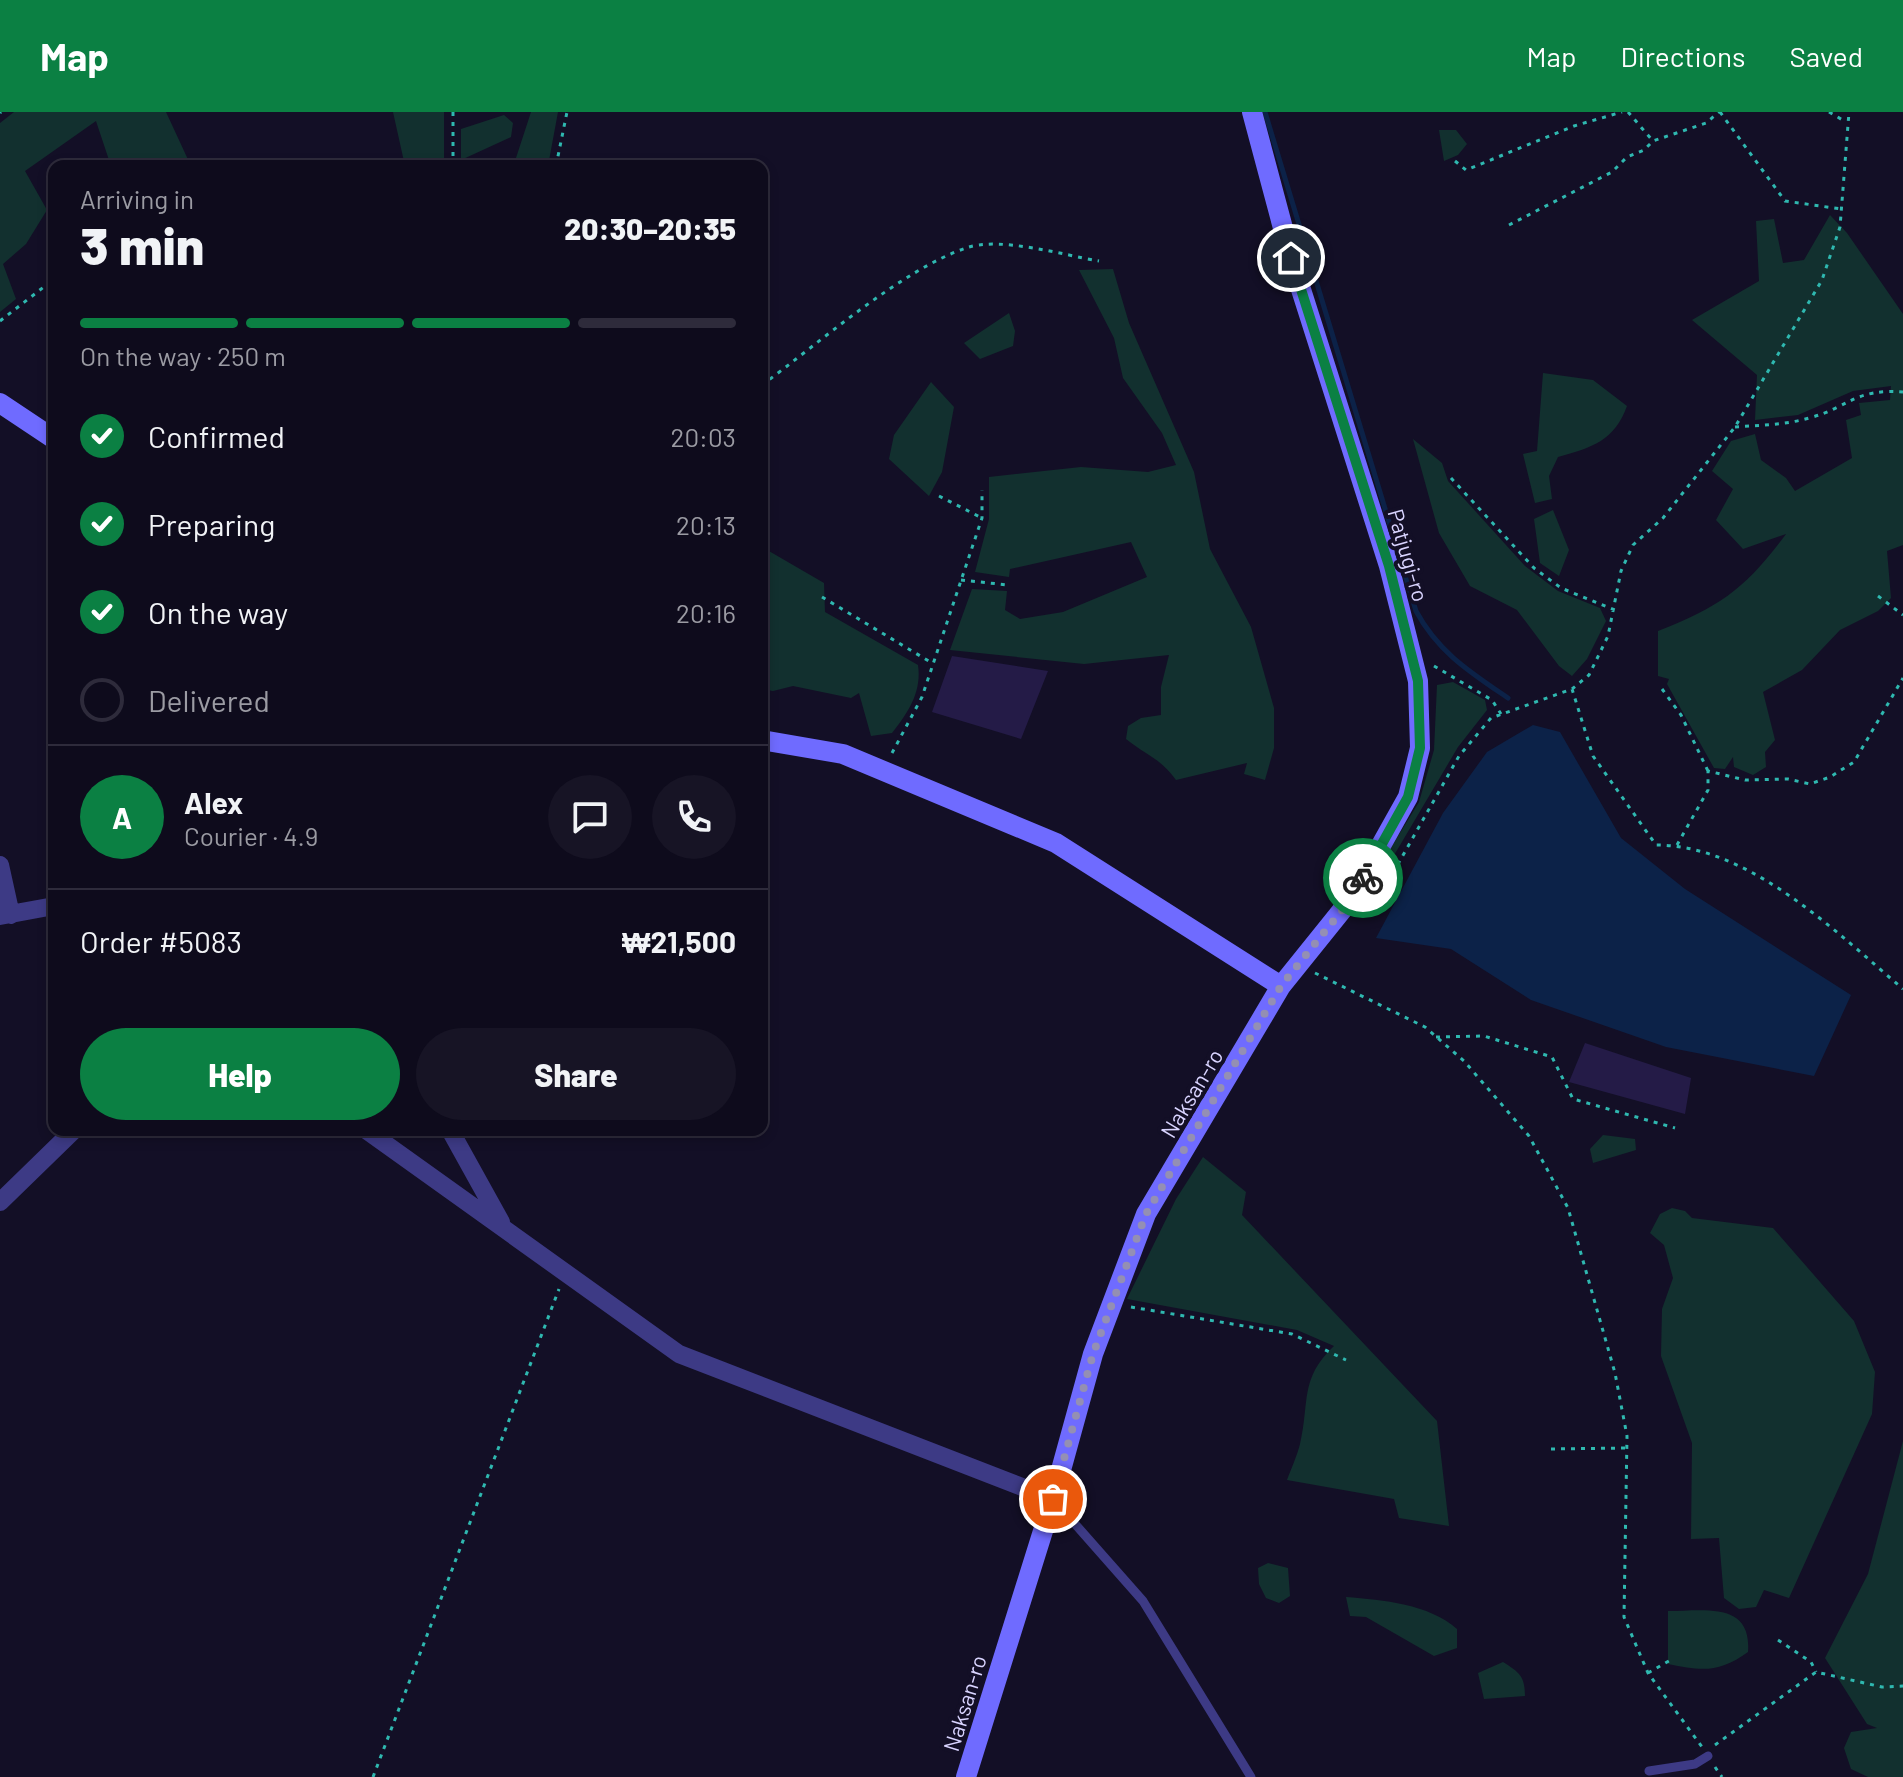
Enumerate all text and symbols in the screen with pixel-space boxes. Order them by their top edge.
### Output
text: Map [40,33,109,79]
text: Map [1527,39,1576,73]
text: Directions [1620,39,1746,73]
text: Saved [1790,39,1863,73]
text: Arriving in [80,183,194,214]
text: 20:30–20:35 [564,210,736,246]
text: 3 min [80,213,204,275]
pin [1257,224,1325,292]
icon: home [1269,236,1313,280]
text: On the way · 250 m [80,340,286,371]
icon: check [80,414,124,458]
text: Confirmed [148,418,285,454]
text: 20:03 [670,421,736,452]
icon: check [80,502,124,546]
text: Preparing [148,506,275,542]
street label: Patjugi-ro [1383,506,1435,604]
text: 20:13 [676,509,736,540]
icon: check [80,590,124,634]
text: On the way [148,594,288,630]
text: 20:16 [676,597,736,628]
text: Delivered [148,682,270,718]
button: chat [548,775,632,859]
button: phone [652,775,736,859]
text: Alex [184,784,243,820]
text: A [112,799,132,835]
text: Courier · 4.9 [184,820,318,851]
courier [1323,838,1403,918]
icon: bike [1341,856,1385,900]
text: Order #5083 [80,923,242,959]
text: ₩21,500 [622,923,736,959]
button: Help [80,1028,400,1120]
button: Share [416,1028,736,1120]
street label: Naksan-ro [1154,1044,1228,1142]
pin [1019,1465,1087,1533]
icon: bag [1031,1477,1075,1521]
street label: Naksan-ro [937,1652,991,1754]

